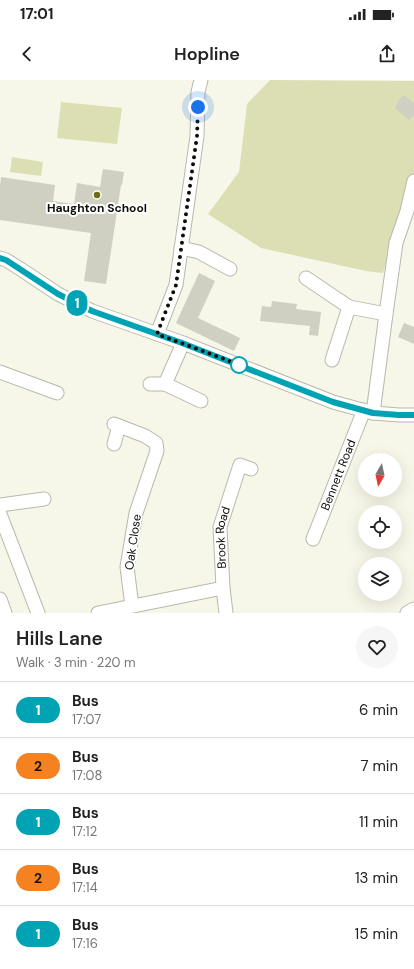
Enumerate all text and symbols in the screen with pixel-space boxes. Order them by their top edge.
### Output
text: 17:01 [20,4,53,24]
text: Hopline [174,42,240,66]
icon: back [16,43,38,65]
icon: share [376,43,398,65]
your location [188,97,208,117]
marker: Haughton School [92,190,102,200]
place label: Haughton School [47,200,147,216]
line badge: 1 [64,290,90,316]
text: 1 [74,294,80,312]
unlabelled marker [230,356,248,374]
street label: Bennett Road [317,437,360,513]
north arrow [358,453,402,497]
map controls [358,453,402,601]
street label: Brook Road [212,504,234,569]
button: locate [358,505,402,549]
street label: Oak Close [121,513,145,571]
button: layers [358,557,402,601]
text: Hills Lane [16,626,103,651]
button: heart [356,626,398,668]
text: Walk · 3 min · 220 m [16,654,136,671]
text: Bus [72,691,99,711]
text: 6 min [359,700,398,720]
text: 1 [35,701,41,719]
text: 17:07 [72,711,101,728]
text: Bus [72,747,99,767]
text: 7 min [360,756,398,776]
text: 2 [34,757,42,775]
text: 17:08 [72,767,102,784]
text: Bus [72,803,99,823]
text: 11 min [359,812,398,832]
text: 1 [35,813,41,831]
text: 17:12 [72,823,97,840]
text: Bus [72,859,99,879]
text: 13 min [355,868,398,888]
text: 2 [34,869,42,887]
text: 17:14 [72,879,98,896]
text: Bus [72,915,99,935]
text: 15 min [355,924,398,944]
text: 1 [35,925,41,943]
text: 17:16 [72,935,98,952]

